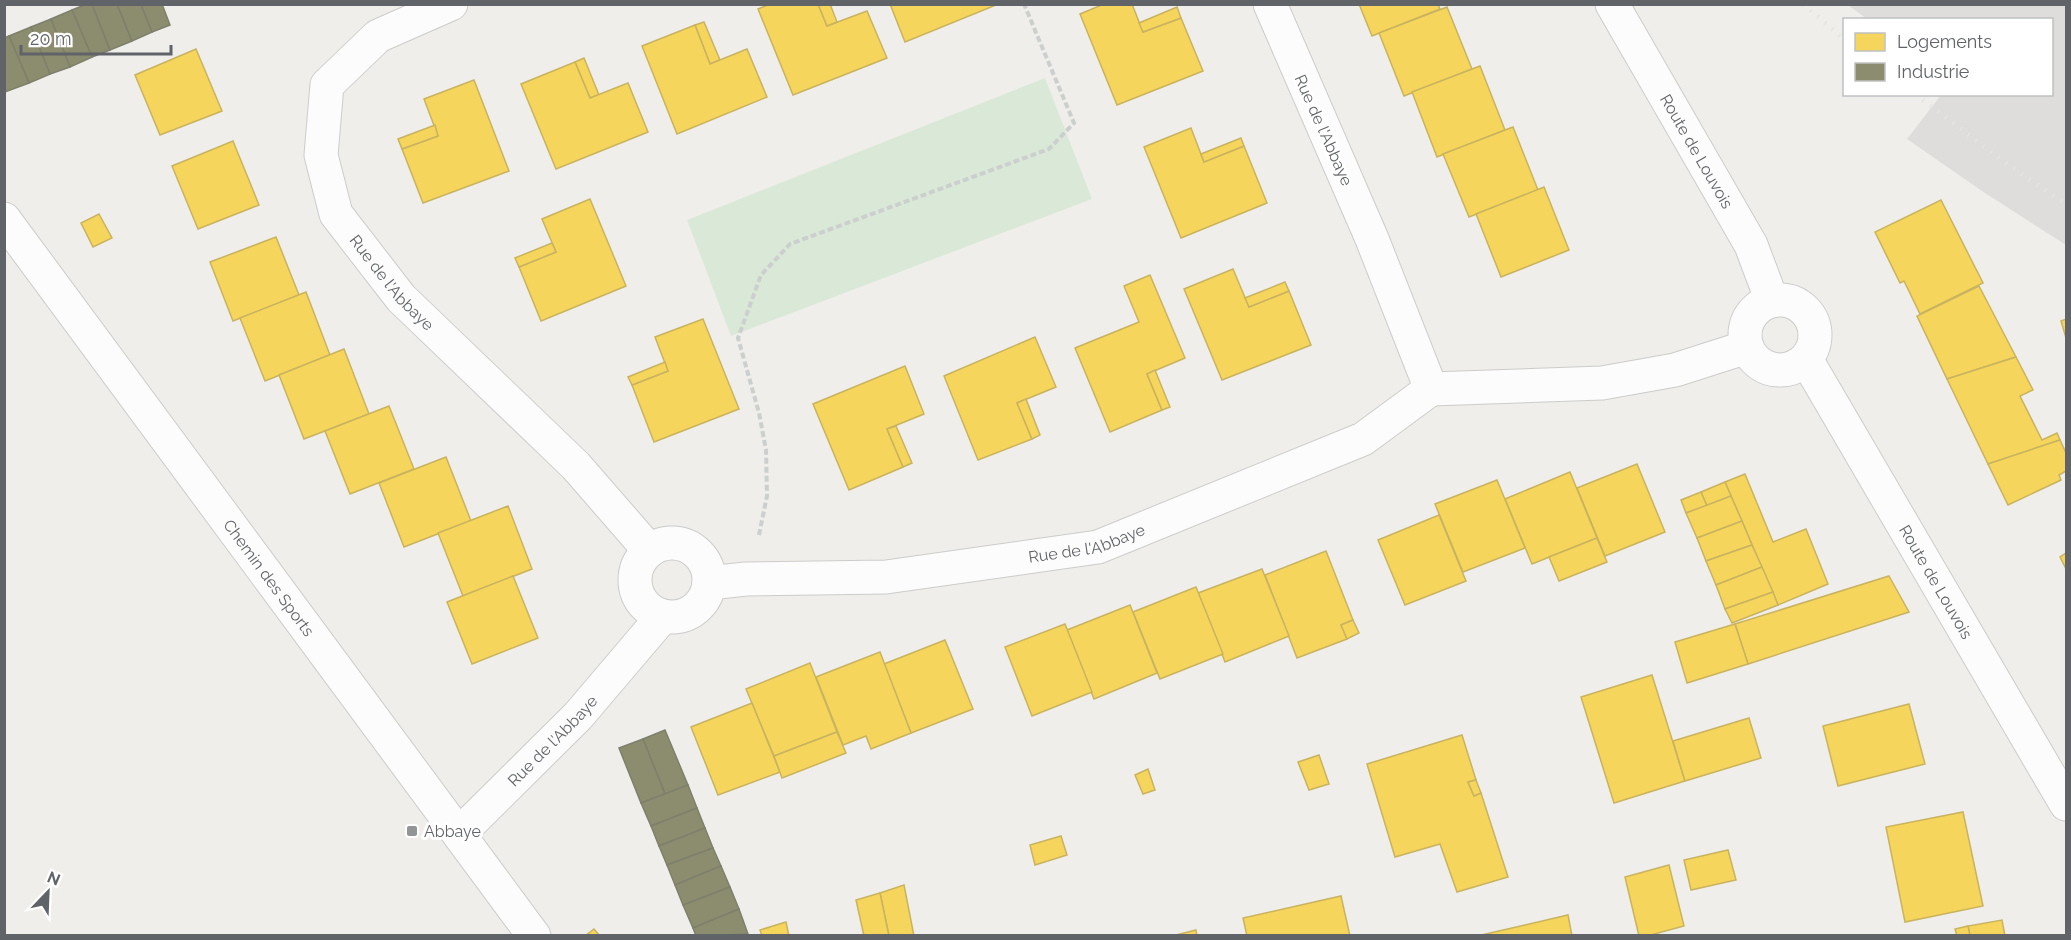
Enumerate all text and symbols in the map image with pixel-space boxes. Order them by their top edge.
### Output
scale bar [21,18,171,56]
legend [1843,18,2053,96]
text: 20 m [30,28,72,49]
text: Logements [1897,31,1992,52]
text: Industrie [1897,61,1970,82]
street label: Rue de l'Abbaye [1291,72,1357,189]
street label: Route de Louvois [1656,91,1737,212]
street label: Rue de l'Abbaye [346,231,438,334]
street label: Chemin des Sports [219,516,318,640]
street label: Rue de l'Abbaye [1027,520,1148,567]
street label: Route de Louvois [1895,522,1977,643]
street label: Rue de l'Abbaye [504,692,601,790]
place label: Abbaye [424,822,481,841]
marker: Abbaye [405,824,419,838]
north arrow [18,862,78,922]
text: N [44,868,63,890]

